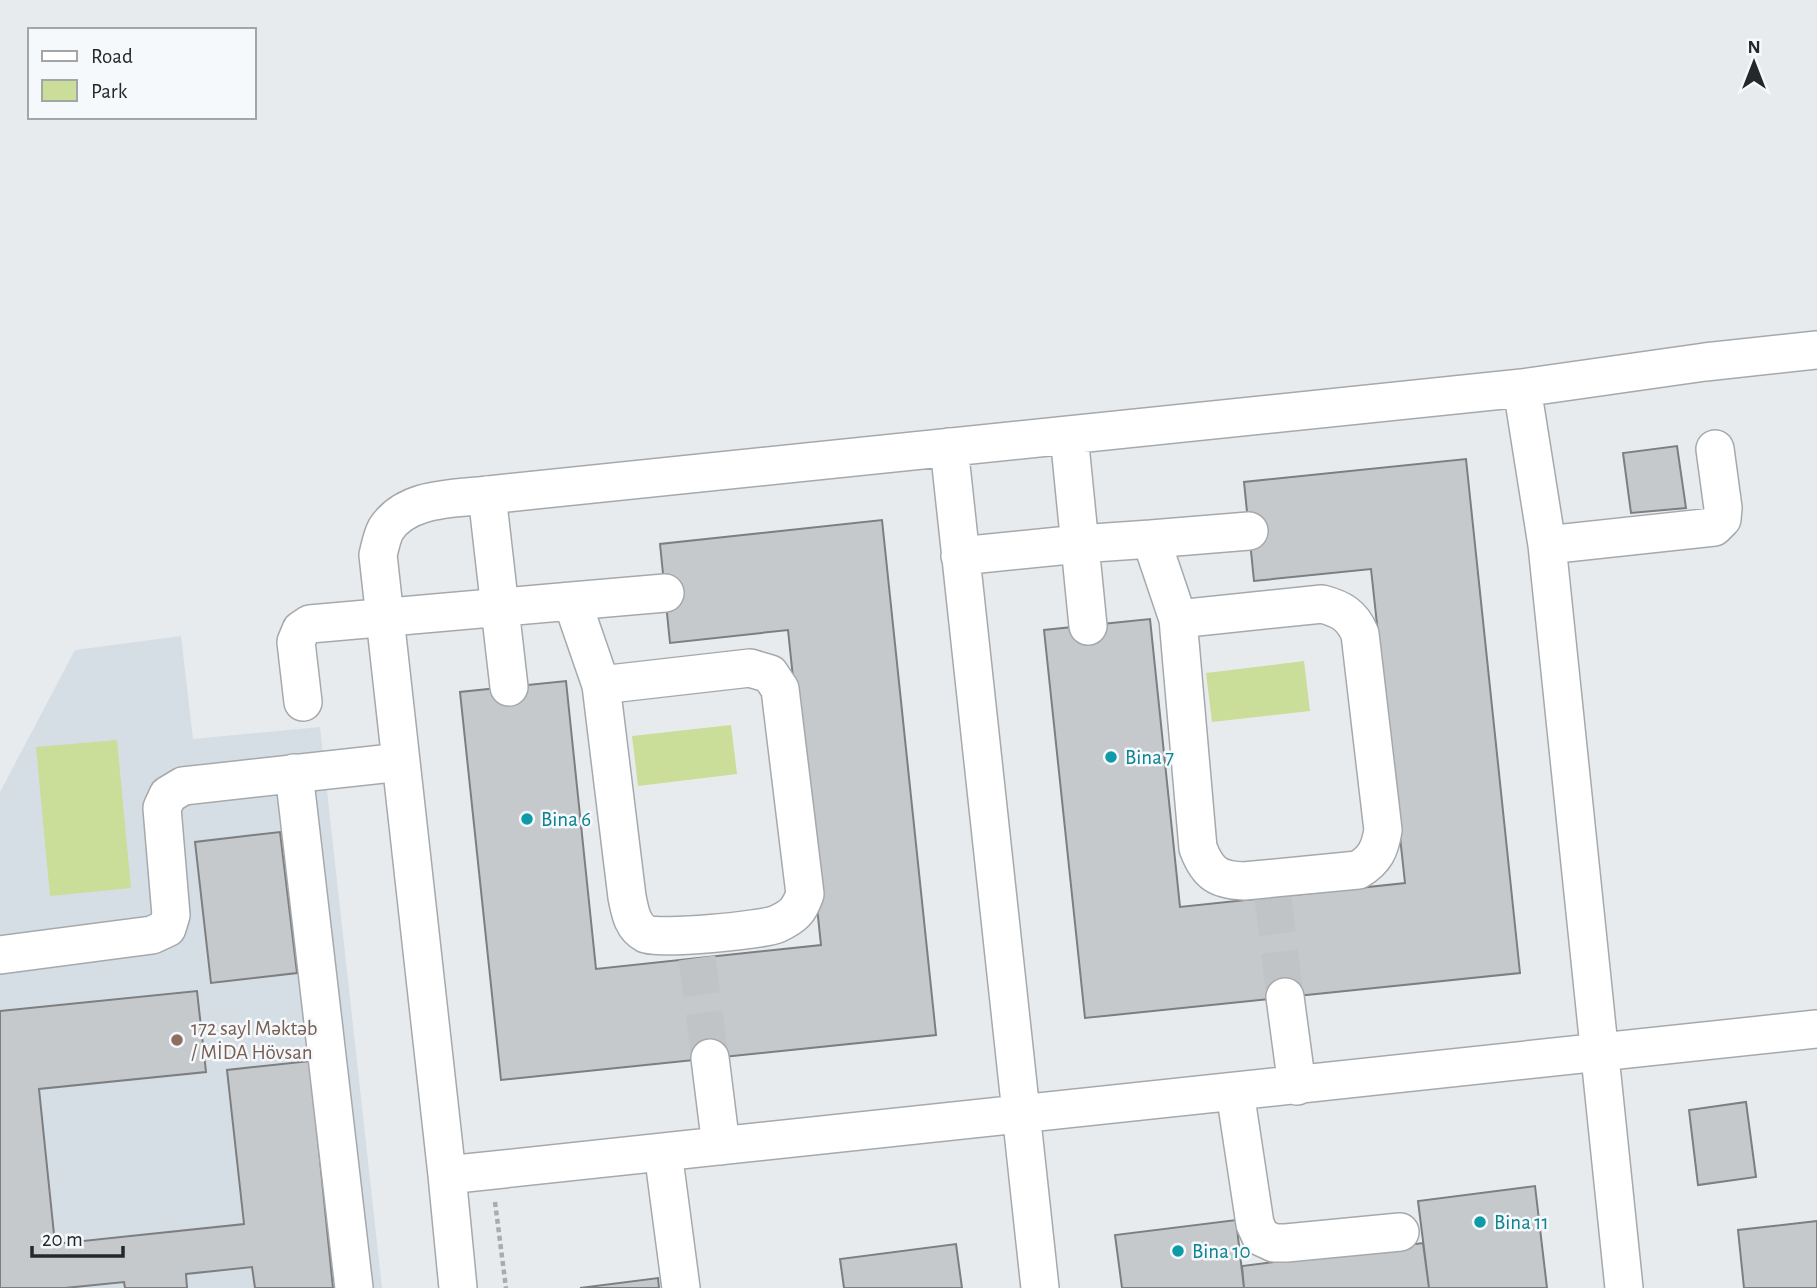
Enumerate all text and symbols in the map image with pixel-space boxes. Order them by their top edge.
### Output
legend [28,28,256,119]
north arrow [1719,28,1789,98]
text: N [1747,38,1761,57]
text: Road [91,46,133,67]
text: Park [91,81,128,102]
place label: Bina 7 [1125,747,1174,768]
marker: Bina 7 [1103,749,1119,765]
place label: Bina 6 [541,809,591,830]
marker: Bina 6 [519,811,535,827]
place label: 172 sayl Məktəb / MİDA Hövsan [191,1018,318,1063]
marker: 172 sayl Məktəb / MİDA Hövsan [169,1032,185,1048]
place label: Bina 11 [1494,1212,1549,1233]
scale bar [32,1214,122,1258]
marker: Bina 11 [1472,1214,1488,1230]
text: 20 m [42,1229,83,1250]
place label: Bina 10 [1192,1241,1251,1262]
marker: Bina 10 [1170,1243,1186,1259]

